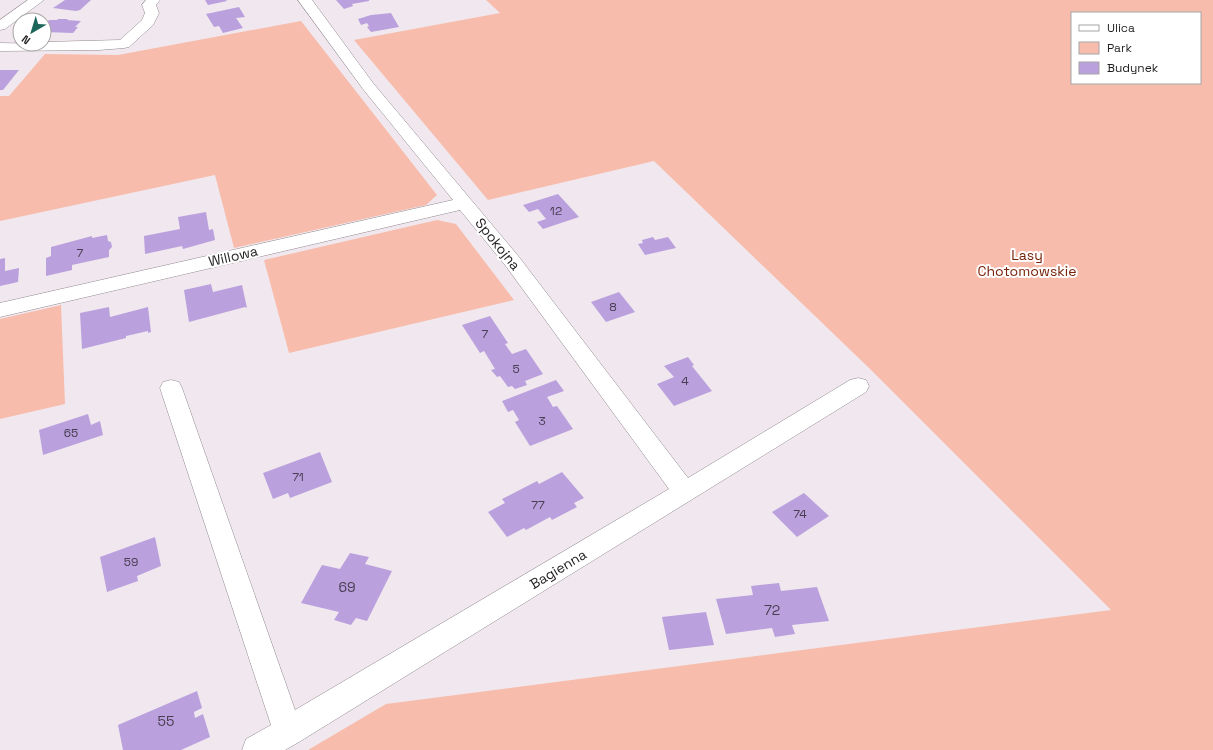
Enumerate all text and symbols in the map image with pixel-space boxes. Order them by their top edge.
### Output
north arrow [12,12,52,52]
legend [1071,12,1201,84]
text: Ulica [1107,20,1135,36]
text: N [19,32,33,48]
text: Park [1107,40,1132,56]
text: Budynek [1107,60,1159,76]
house number: 12 [550,203,562,219]
street label: Spokojna [471,214,525,274]
street label: Willowa [207,242,259,270]
house number: 7 [77,245,84,261]
park label: Lasy Chotomowskie [977,246,1077,280]
house number: 8 [609,299,617,315]
house number: 7 [482,326,489,342]
house number: 5 [512,361,520,377]
house number: 4 [681,373,689,389]
house number: 3 [538,413,546,429]
house number: 65 [64,425,78,441]
house number: 71 [292,469,304,485]
house number: 77 [531,497,545,513]
house number: 74 [793,506,807,522]
street label: Bagienna [526,545,590,593]
house number: 59 [124,554,138,570]
house number: 69 [338,578,356,596]
house number: 72 [764,601,780,619]
house number: 55 [158,712,174,730]

